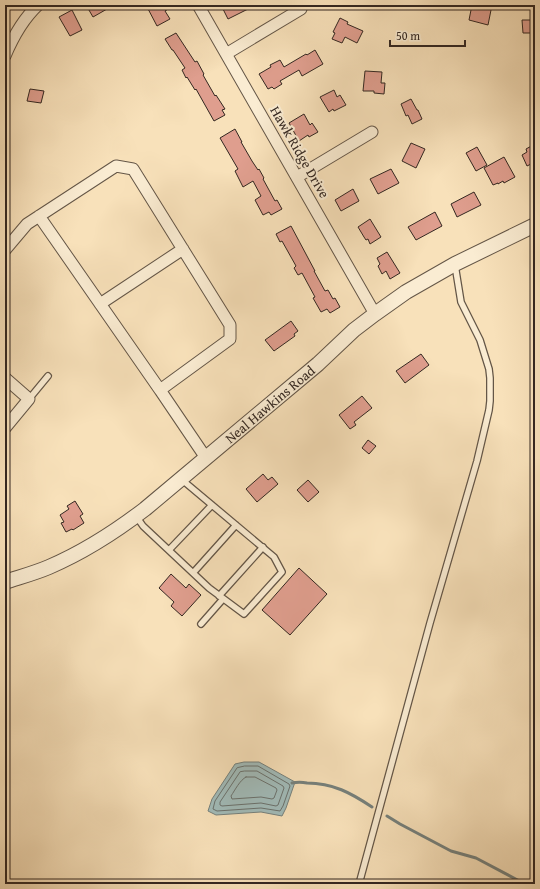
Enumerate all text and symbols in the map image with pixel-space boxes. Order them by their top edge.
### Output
scale bar [390,22,465,48]
text: 50 m [396,27,420,44]
street label: Hawk Ridge Drive [266,102,335,202]
street label: Neal Hawkins Road [221,360,320,448]

